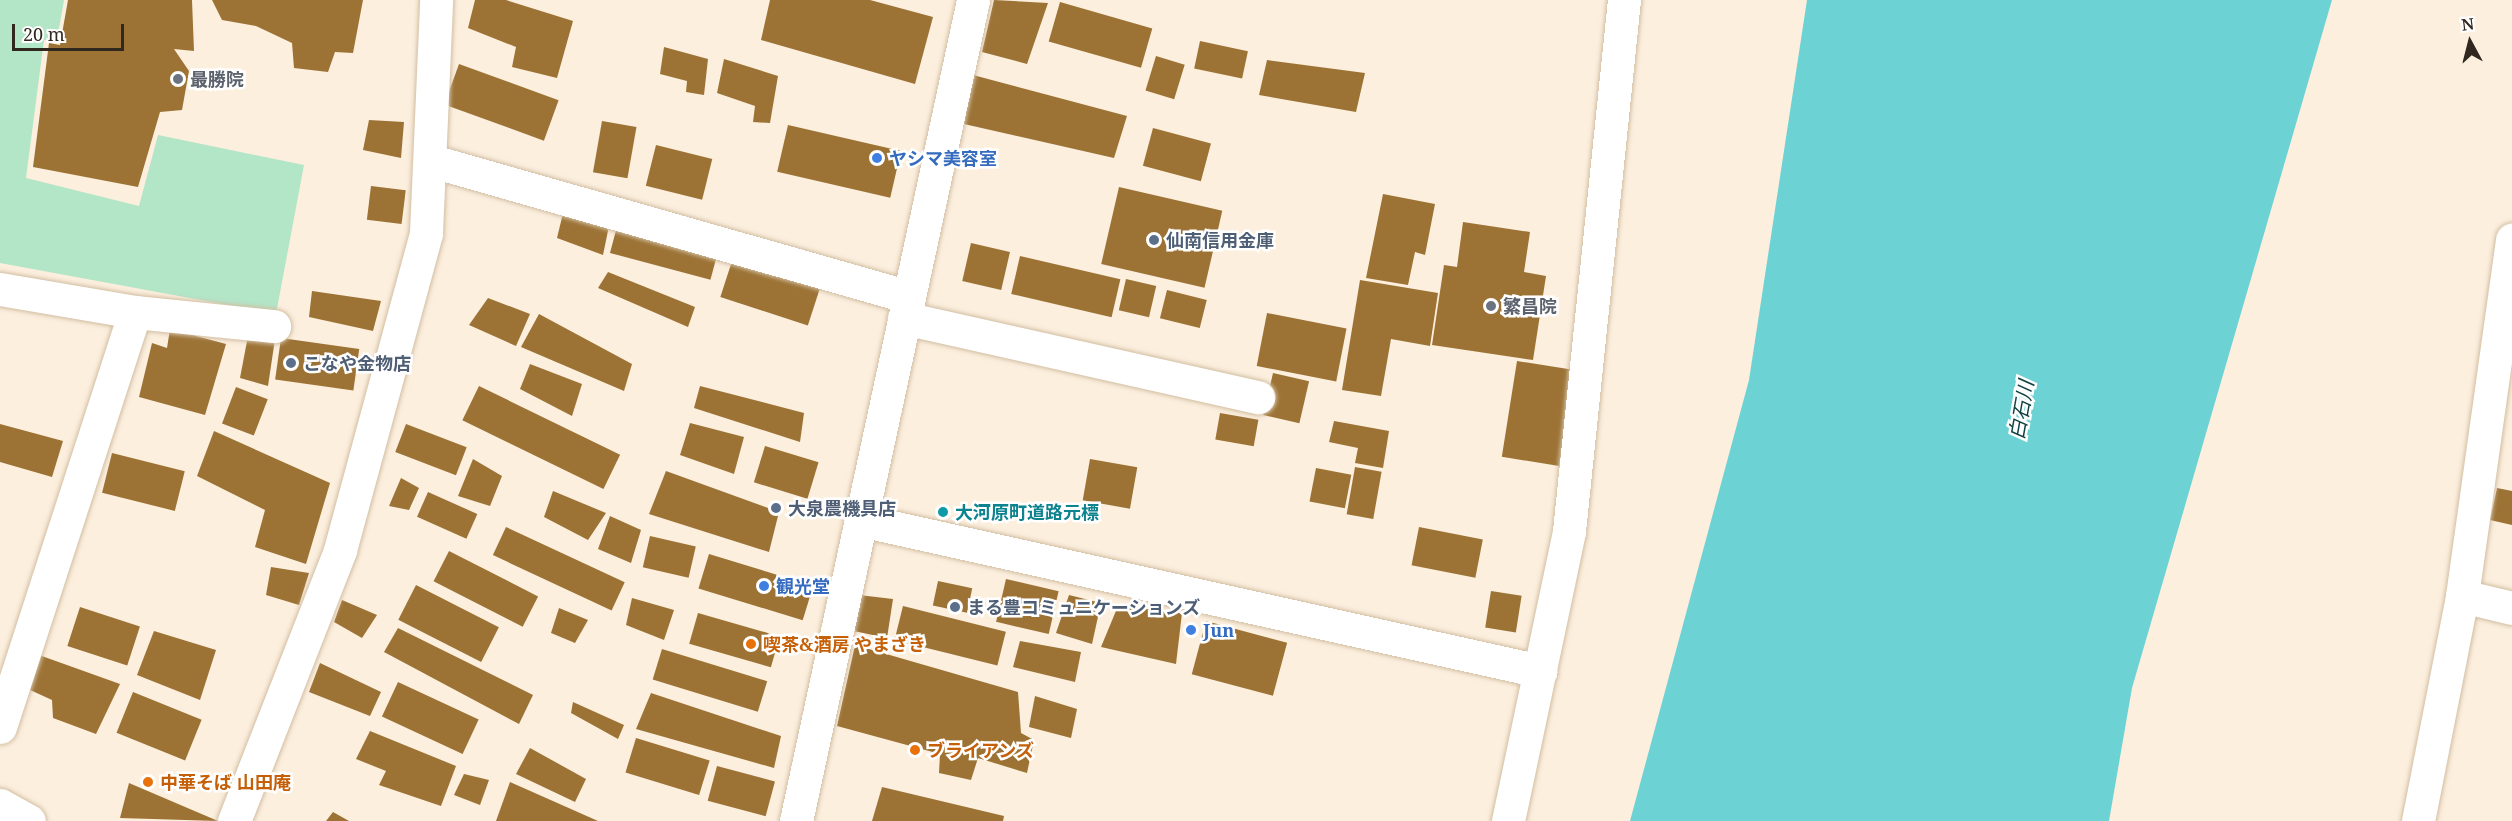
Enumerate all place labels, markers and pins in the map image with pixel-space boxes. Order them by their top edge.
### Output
place label: 最勝院 [190,68,244,90]
marker: 最勝院 [171,72,185,86]
place label: ヤシマ美容室 [889,147,997,169]
marker: ヤシマ美容室 [870,151,884,165]
place label: 仙南信用金庫 [1166,229,1274,251]
marker: 仙南信用金庫 [1147,233,1161,247]
place label: 繁昌院 [1503,295,1557,317]
marker: 繁昌院 [1484,299,1498,313]
place label: こなや金物店 [303,352,411,374]
marker: こなや金物店 [284,356,298,370]
place label: 大泉農機具店 [788,497,896,519]
marker: 大泉農機具店 [769,501,783,515]
place label: 大河原町道路元標 [955,501,1099,523]
marker: 大河原町道路元標 [936,505,950,519]
place label: 観光堂 [776,575,830,597]
marker: 観光堂 [757,579,771,593]
place label: まる豊コミュニケーションズ [967,596,1201,618]
marker: まる豊コミュニケーションズ [948,600,962,614]
place label: Jun [1203,619,1234,641]
marker: Jun [1184,623,1198,637]
place label: 喫茶&酒房 やまざき [763,633,926,655]
marker: 喫茶&酒房 やまざき [744,637,758,651]
place label: ブライアンズ [927,739,1035,761]
marker: ブライアンズ [908,743,922,757]
place label: 中華そば 山田庵 [160,771,291,793]
marker: 中華そば 山田庵 [141,775,155,789]

